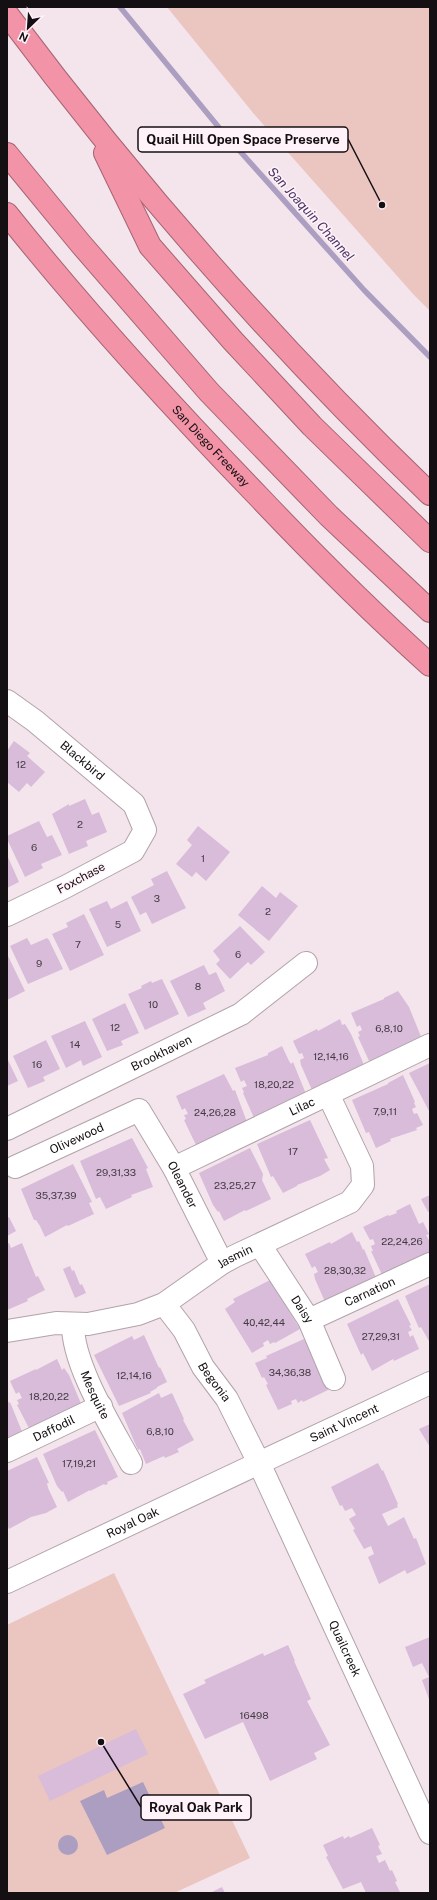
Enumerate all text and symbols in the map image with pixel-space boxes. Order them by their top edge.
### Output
north arrow [8,8,48,48]
text: N [17,30,30,44]
callout: Quail Hill Open Space Preserve [138,127,348,152]
text: Quail Hill Open Space Preserve [146,132,340,147]
water label: San Joaquin Channel [265,164,357,264]
street label: San Diego Freeway [169,403,253,490]
street label: Blackbird [57,738,107,783]
house number: 12 [16,758,26,770]
house number: 2 [77,818,83,830]
house number: 6 [31,841,37,853]
house number: 1 [201,852,205,864]
street label: Foxchase [54,859,108,897]
house number: 3 [154,892,160,904]
house number: 2 [265,905,271,917]
house number: 5 [115,918,121,930]
house number: 7 [75,938,81,950]
house number: 6 [235,948,241,960]
house number: 9 [36,957,42,969]
house number: 8 [195,980,201,992]
house number: 10 [148,998,158,1010]
house number: 12 [110,1021,120,1033]
house number: 6,8,10 [375,1022,403,1034]
street label: Brookhaven [129,1032,194,1074]
house number: 14 [70,1038,80,1050]
house number: 12,14,16 [313,1050,349,1062]
house number: 16 [32,1058,42,1070]
house number: 18,20,22 [254,1078,294,1090]
street label: Lilac [287,1094,317,1119]
house number: 7,9,11 [373,1105,397,1117]
house number: 24,26,28 [194,1106,236,1118]
street label: Olivewood [48,1120,106,1157]
house number: 17 [288,1145,298,1157]
street label: Oleander [165,1159,200,1211]
house number: 29,31,33 [96,1166,136,1178]
house number: 23,25,27 [214,1179,256,1191]
house number: 35,37,39 [36,1189,76,1201]
house number: 22,24,26 [381,1235,423,1247]
street label: Jasmin [214,1242,255,1271]
house number: 28,30,32 [324,1264,366,1276]
street label: Carnation [342,1274,397,1310]
street label: Daisy [288,1293,317,1327]
house number: 40,42,44 [243,1316,285,1328]
house number: 27,29,31 [362,1330,400,1342]
street label: Begonia [195,1360,233,1404]
house number: 34,36,38 [269,1366,311,1378]
street label: Mesquite [77,1369,113,1422]
house number: 12,14,16 [116,1369,152,1381]
house number: 18,20,22 [29,1390,69,1402]
street label: Saint Vincent [308,1401,381,1445]
street label: Daffodil [31,1412,77,1445]
house number: 6,8,10 [146,1425,174,1437]
house number: 17,19,21 [62,1457,96,1469]
street label: Royal Oak [104,1504,161,1541]
street label: Quailcreek [326,1618,364,1679]
house number: 16498 [239,1709,269,1721]
callout: Royal Oak Park [141,1795,251,1820]
text: Royal Oak Park [149,1800,243,1815]

